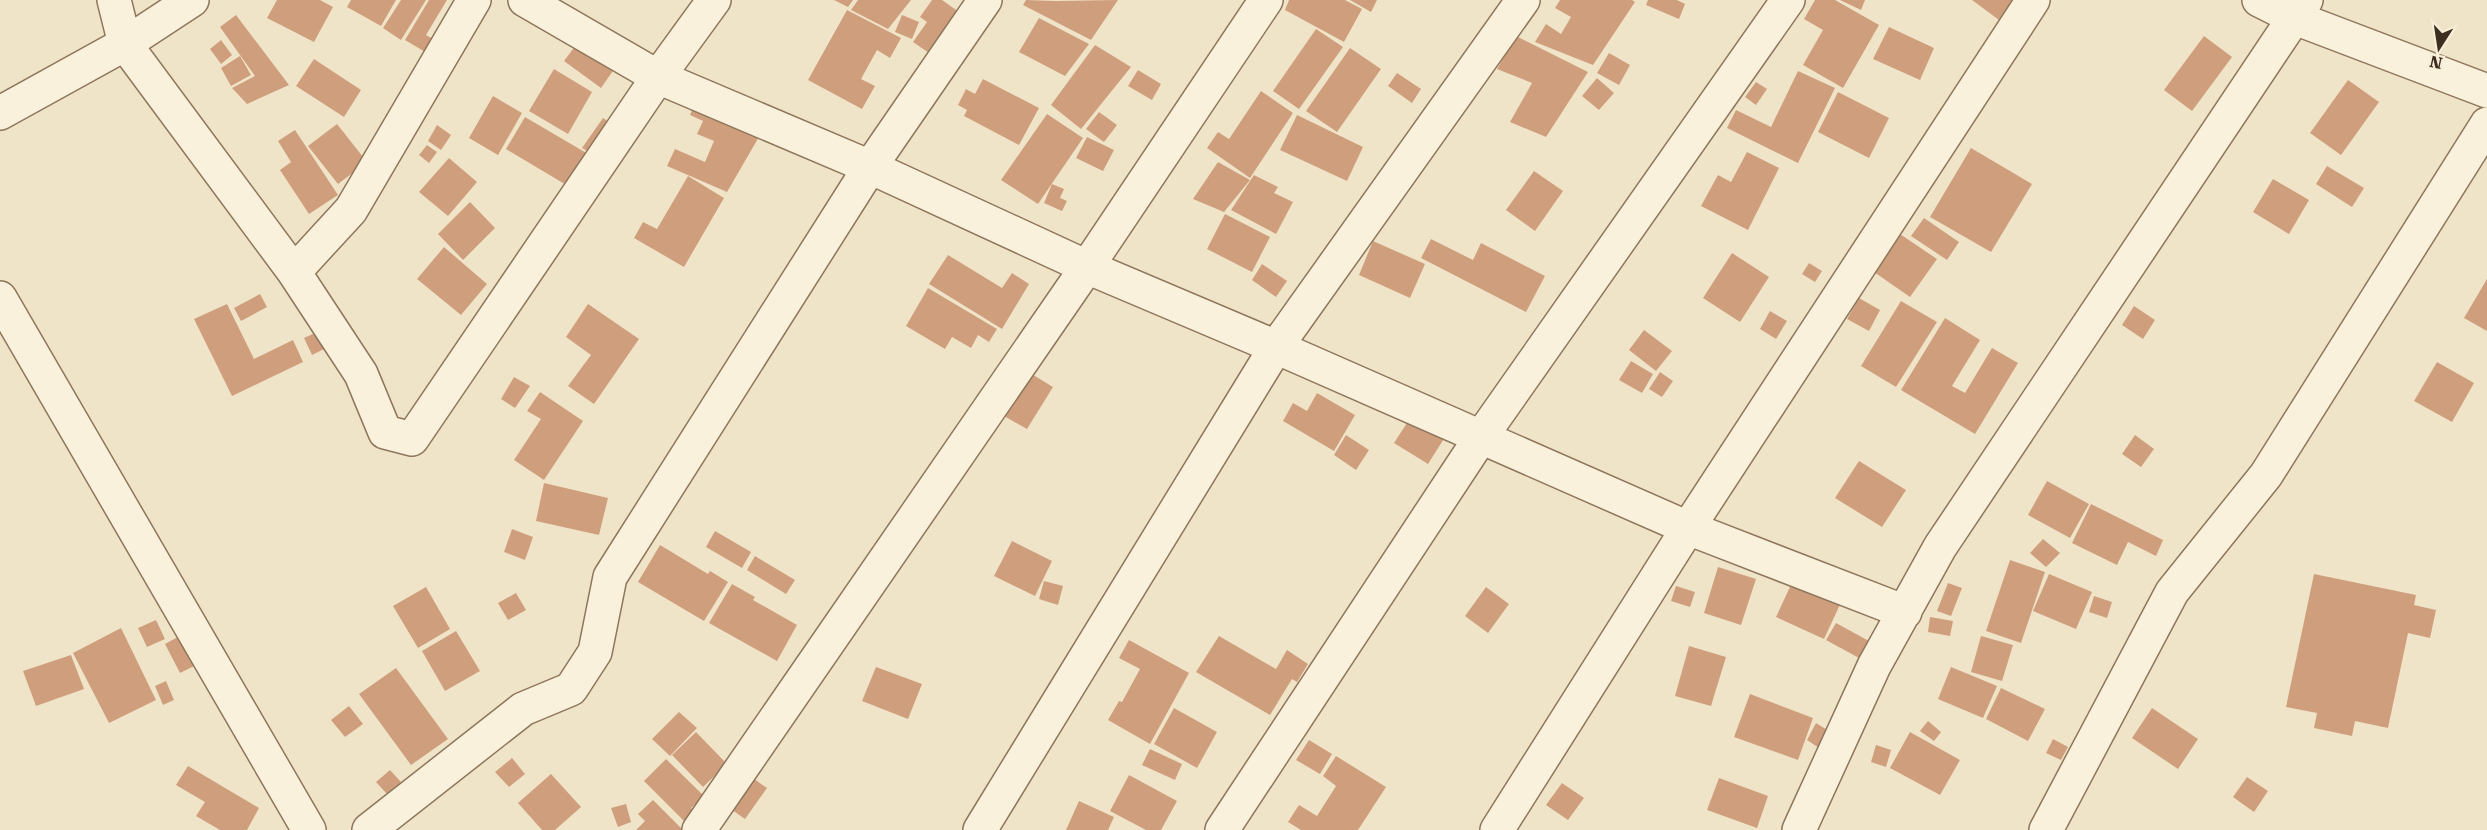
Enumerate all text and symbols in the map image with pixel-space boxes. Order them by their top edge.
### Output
north arrow [2409,18,2469,78]
text: N [2428,52,2444,73]

